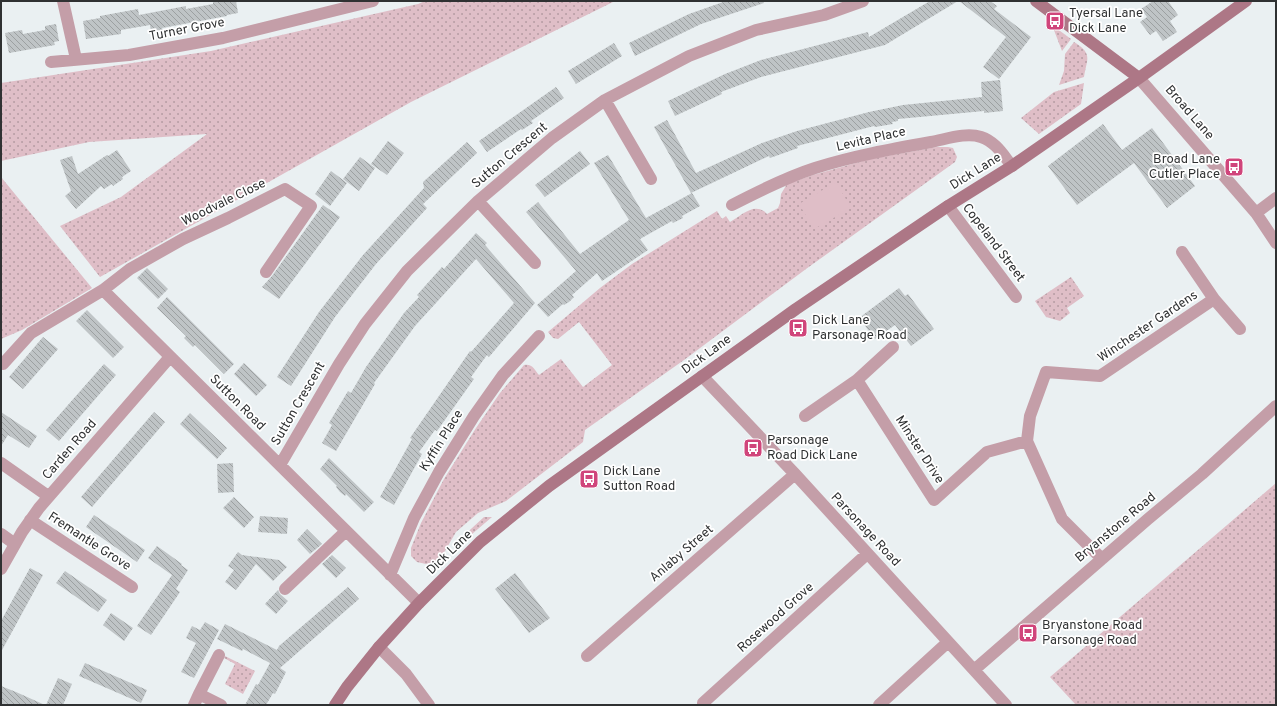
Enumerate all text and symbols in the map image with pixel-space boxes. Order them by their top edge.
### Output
place label: Tyersal Lane Dick Lane [1069,6,1143,37]
bus stop icon: Tyersal Lane Dick Lane [1044,10,1066,32]
street label: Turner Grove [148,15,226,45]
street label: Broad Lane [1161,83,1217,143]
street label: Sutton Crescent [469,120,551,192]
street label: Levita Place [835,124,907,156]
street label: Dick Lane [947,150,1005,194]
place label: Broad Lane Cutler Place [1149,152,1220,183]
bus stop icon: Broad Lane Cutler Place [1223,156,1245,178]
street label: Woodvale Close [179,176,269,230]
street label: Copeland Street [958,201,1028,286]
street label: Winchester Gardens [1095,288,1201,366]
place label: Dick Lane Parsonage Road [812,313,907,344]
bus stop icon: Dick Lane Parsonage Road [787,317,809,339]
street label: Dick Lane [679,332,735,378]
street label: Sutton Crescent [269,359,329,449]
street label: Sutton Road [206,372,268,434]
street label: Kyffin Place [417,407,467,475]
street label: Minster Drive [891,413,947,487]
street label: Carden Road [39,416,101,484]
place label: Parsonage Road Dick Lane [767,433,858,464]
bus stop icon: Parsonage Road Dick Lane [742,437,764,459]
place label: Dick Lane Sutton Road [603,464,675,495]
bus stop icon: Dick Lane Sutton Road [578,468,600,490]
street label: Parsonage Road [827,490,903,570]
street label: Bryanstone Road [1072,490,1160,566]
street label: Fremantle Grove [44,509,134,575]
street label: Anlaby Street [647,522,717,586]
street label: Dick Lane [424,527,476,579]
street label: Rosewood Grove [735,580,817,656]
place label: Bryanstone Road Parsonage Road [1042,618,1142,649]
bus stop icon: Bryanstone Road Parsonage Road [1017,622,1039,644]

